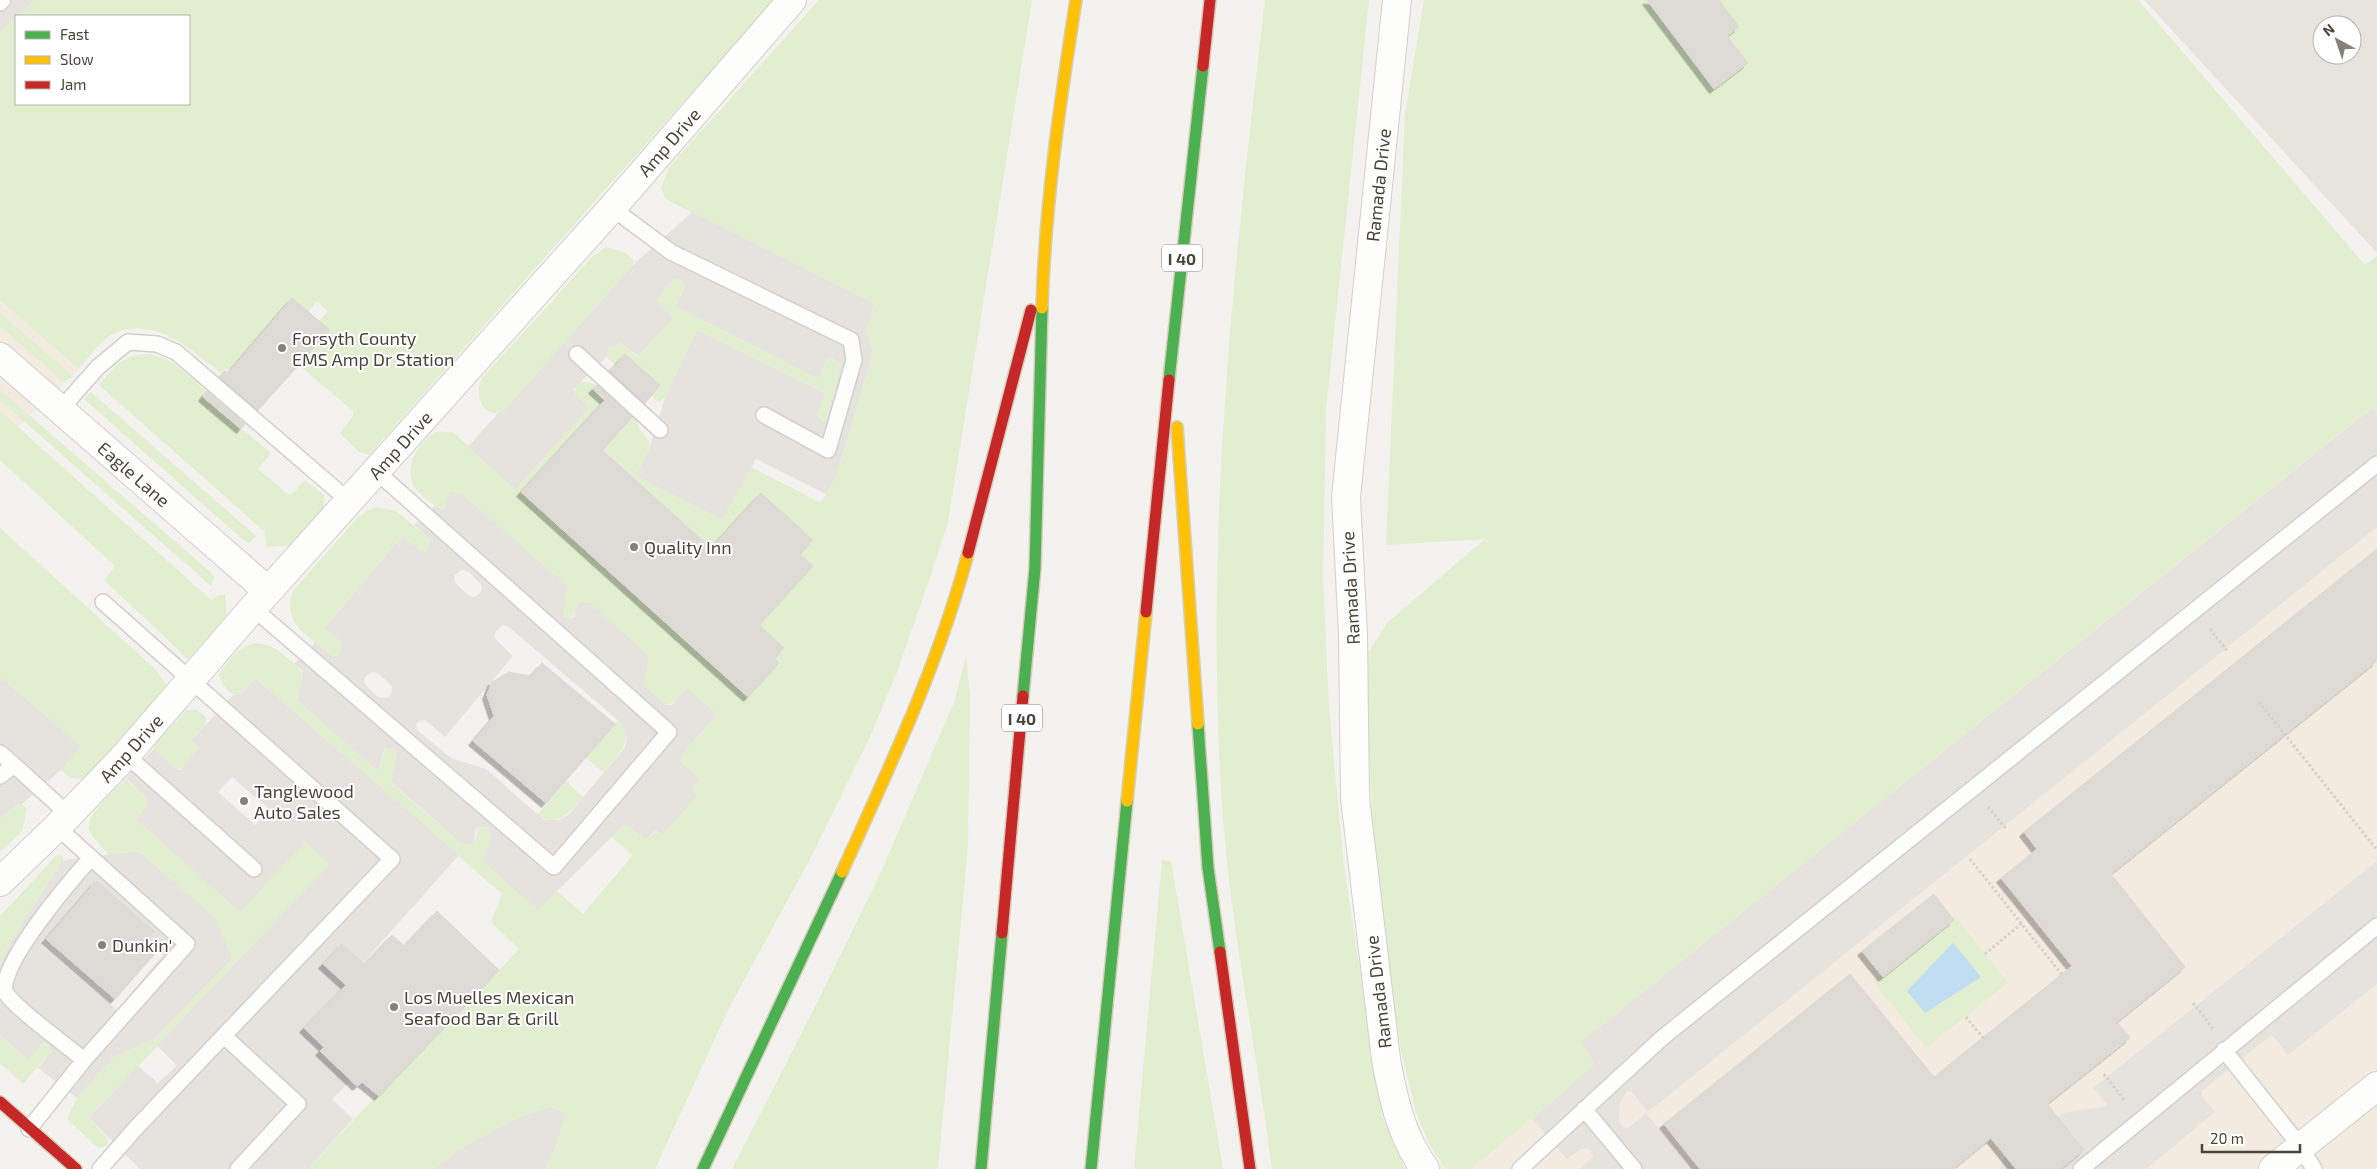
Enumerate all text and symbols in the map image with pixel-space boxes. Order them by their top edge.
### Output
legend [15,15,190,105]
north arrow [2312,15,2362,65]
text: N [2319,20,2338,39]
text: Fast [60,25,90,43]
text: Slow [60,50,94,68]
text: Jam [60,75,86,93]
street label: Amp Drive [633,103,705,181]
street label: Ramada Drive [1361,127,1395,243]
road number: I 40 [1162,244,1202,272]
place label: Forsyth County EMS Amp Dr Station [292,327,455,370]
marker: Forsyth County EMS Amp Dr Station [276,342,288,354]
street label: Amp Drive [364,406,436,484]
street label: Eagle Lane [93,437,175,511]
street label: Ramada Drive [1336,531,1364,645]
place label: Quality Inn [644,536,732,558]
marker: Quality Inn [628,541,640,553]
road number: I 40 [1002,704,1042,731]
street label: Amp Drive [95,709,167,787]
place label: Tanglewood Auto Sales [254,780,354,823]
marker: Tanglewood Auto Sales [238,795,250,807]
place label: Dunkin' [112,934,172,956]
street label: Ramada Drive [1360,934,1396,1050]
marker: Dunkin' [96,939,108,951]
place label: Los Muelles Mexican Seafood Bar & Grill [404,986,574,1029]
marker: Los Muelles Mexican Seafood Bar & Grill [388,1001,400,1013]
scale bar [2202,1122,2300,1154]
text: 20 m [2210,1129,2244,1147]

